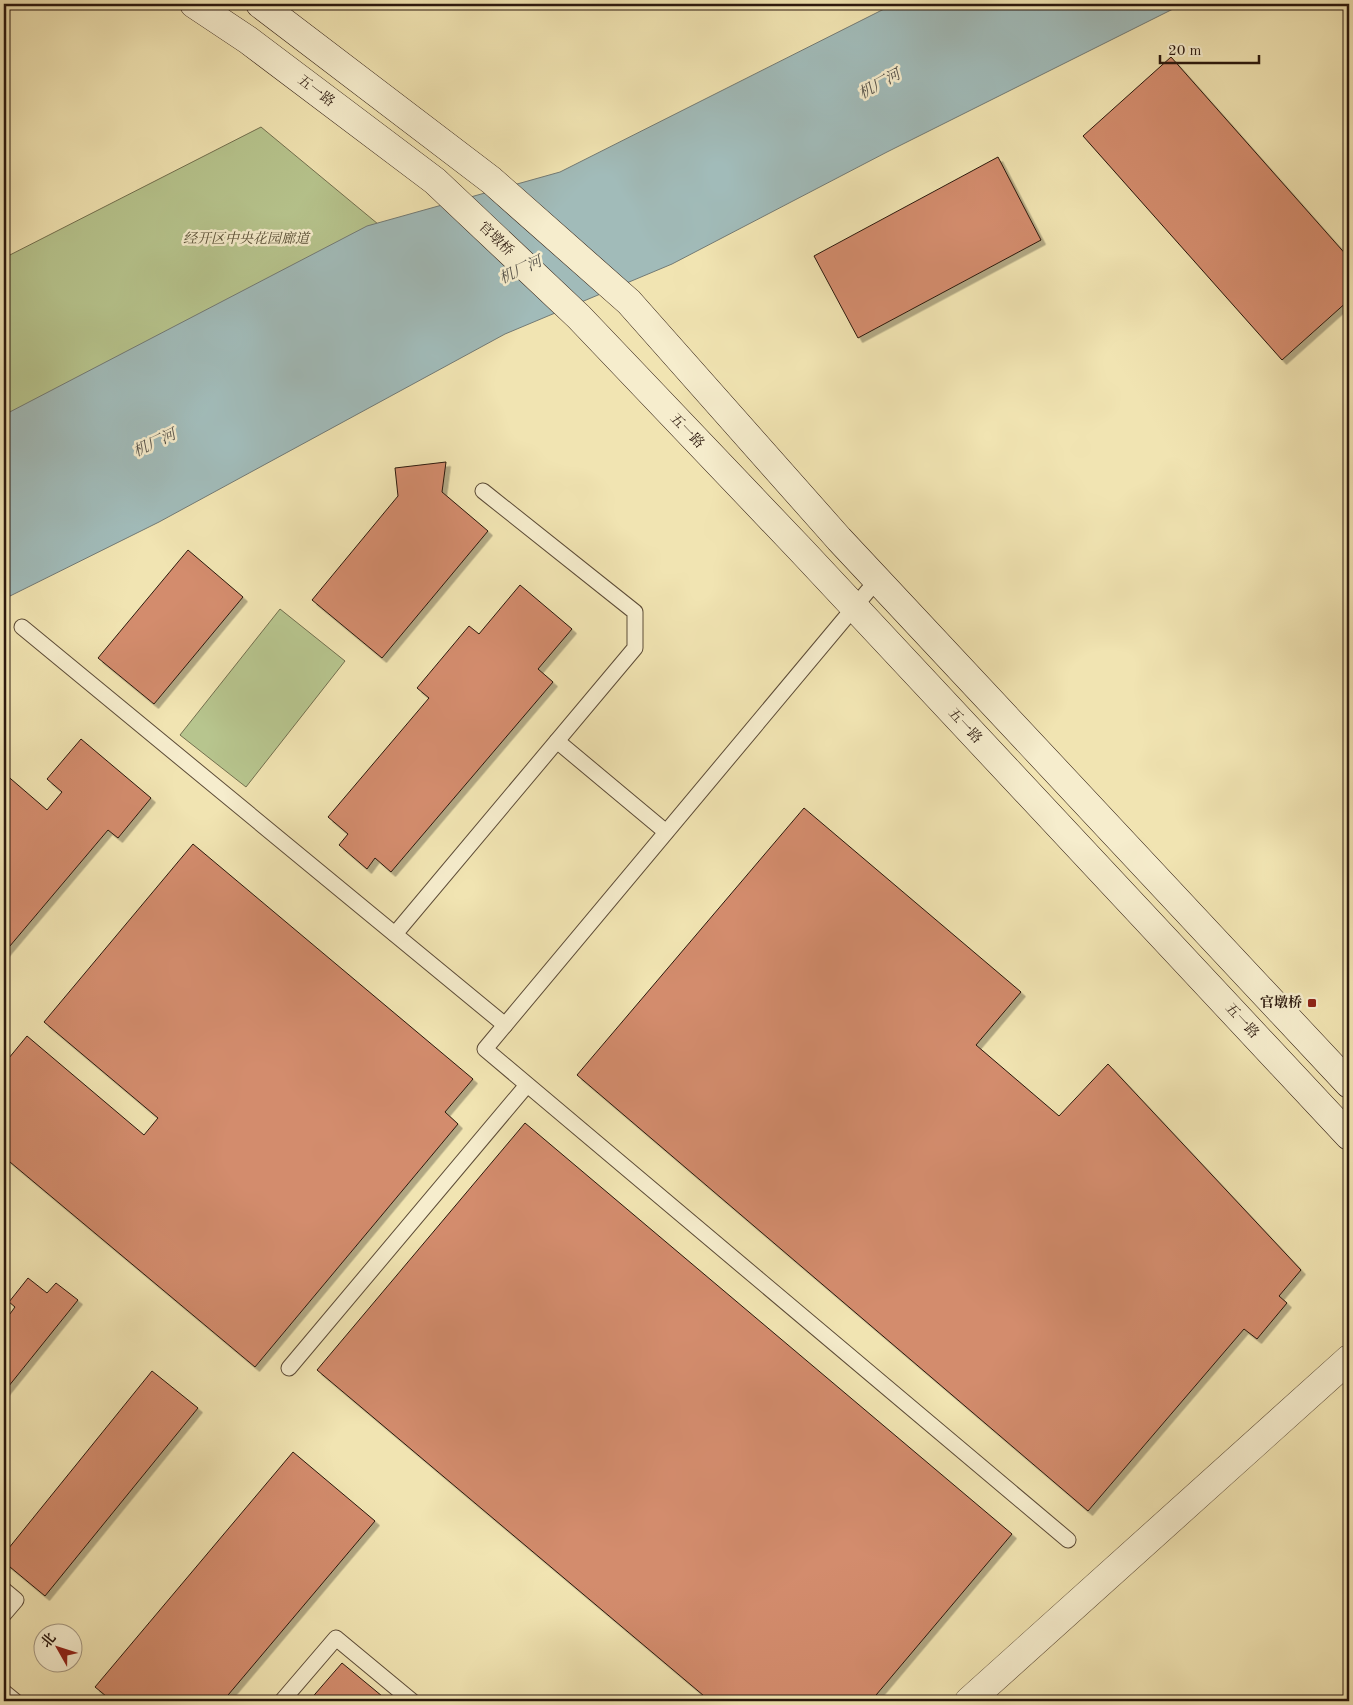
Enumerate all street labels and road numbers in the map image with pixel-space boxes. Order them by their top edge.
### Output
street label: 五一路 [295,72,338,109]
street label: 官墩桥 [476,219,517,259]
street label: 五一路 [667,410,707,451]
street label: 五一路 [946,705,985,746]
street label: 五一路 [1223,1000,1262,1041]

